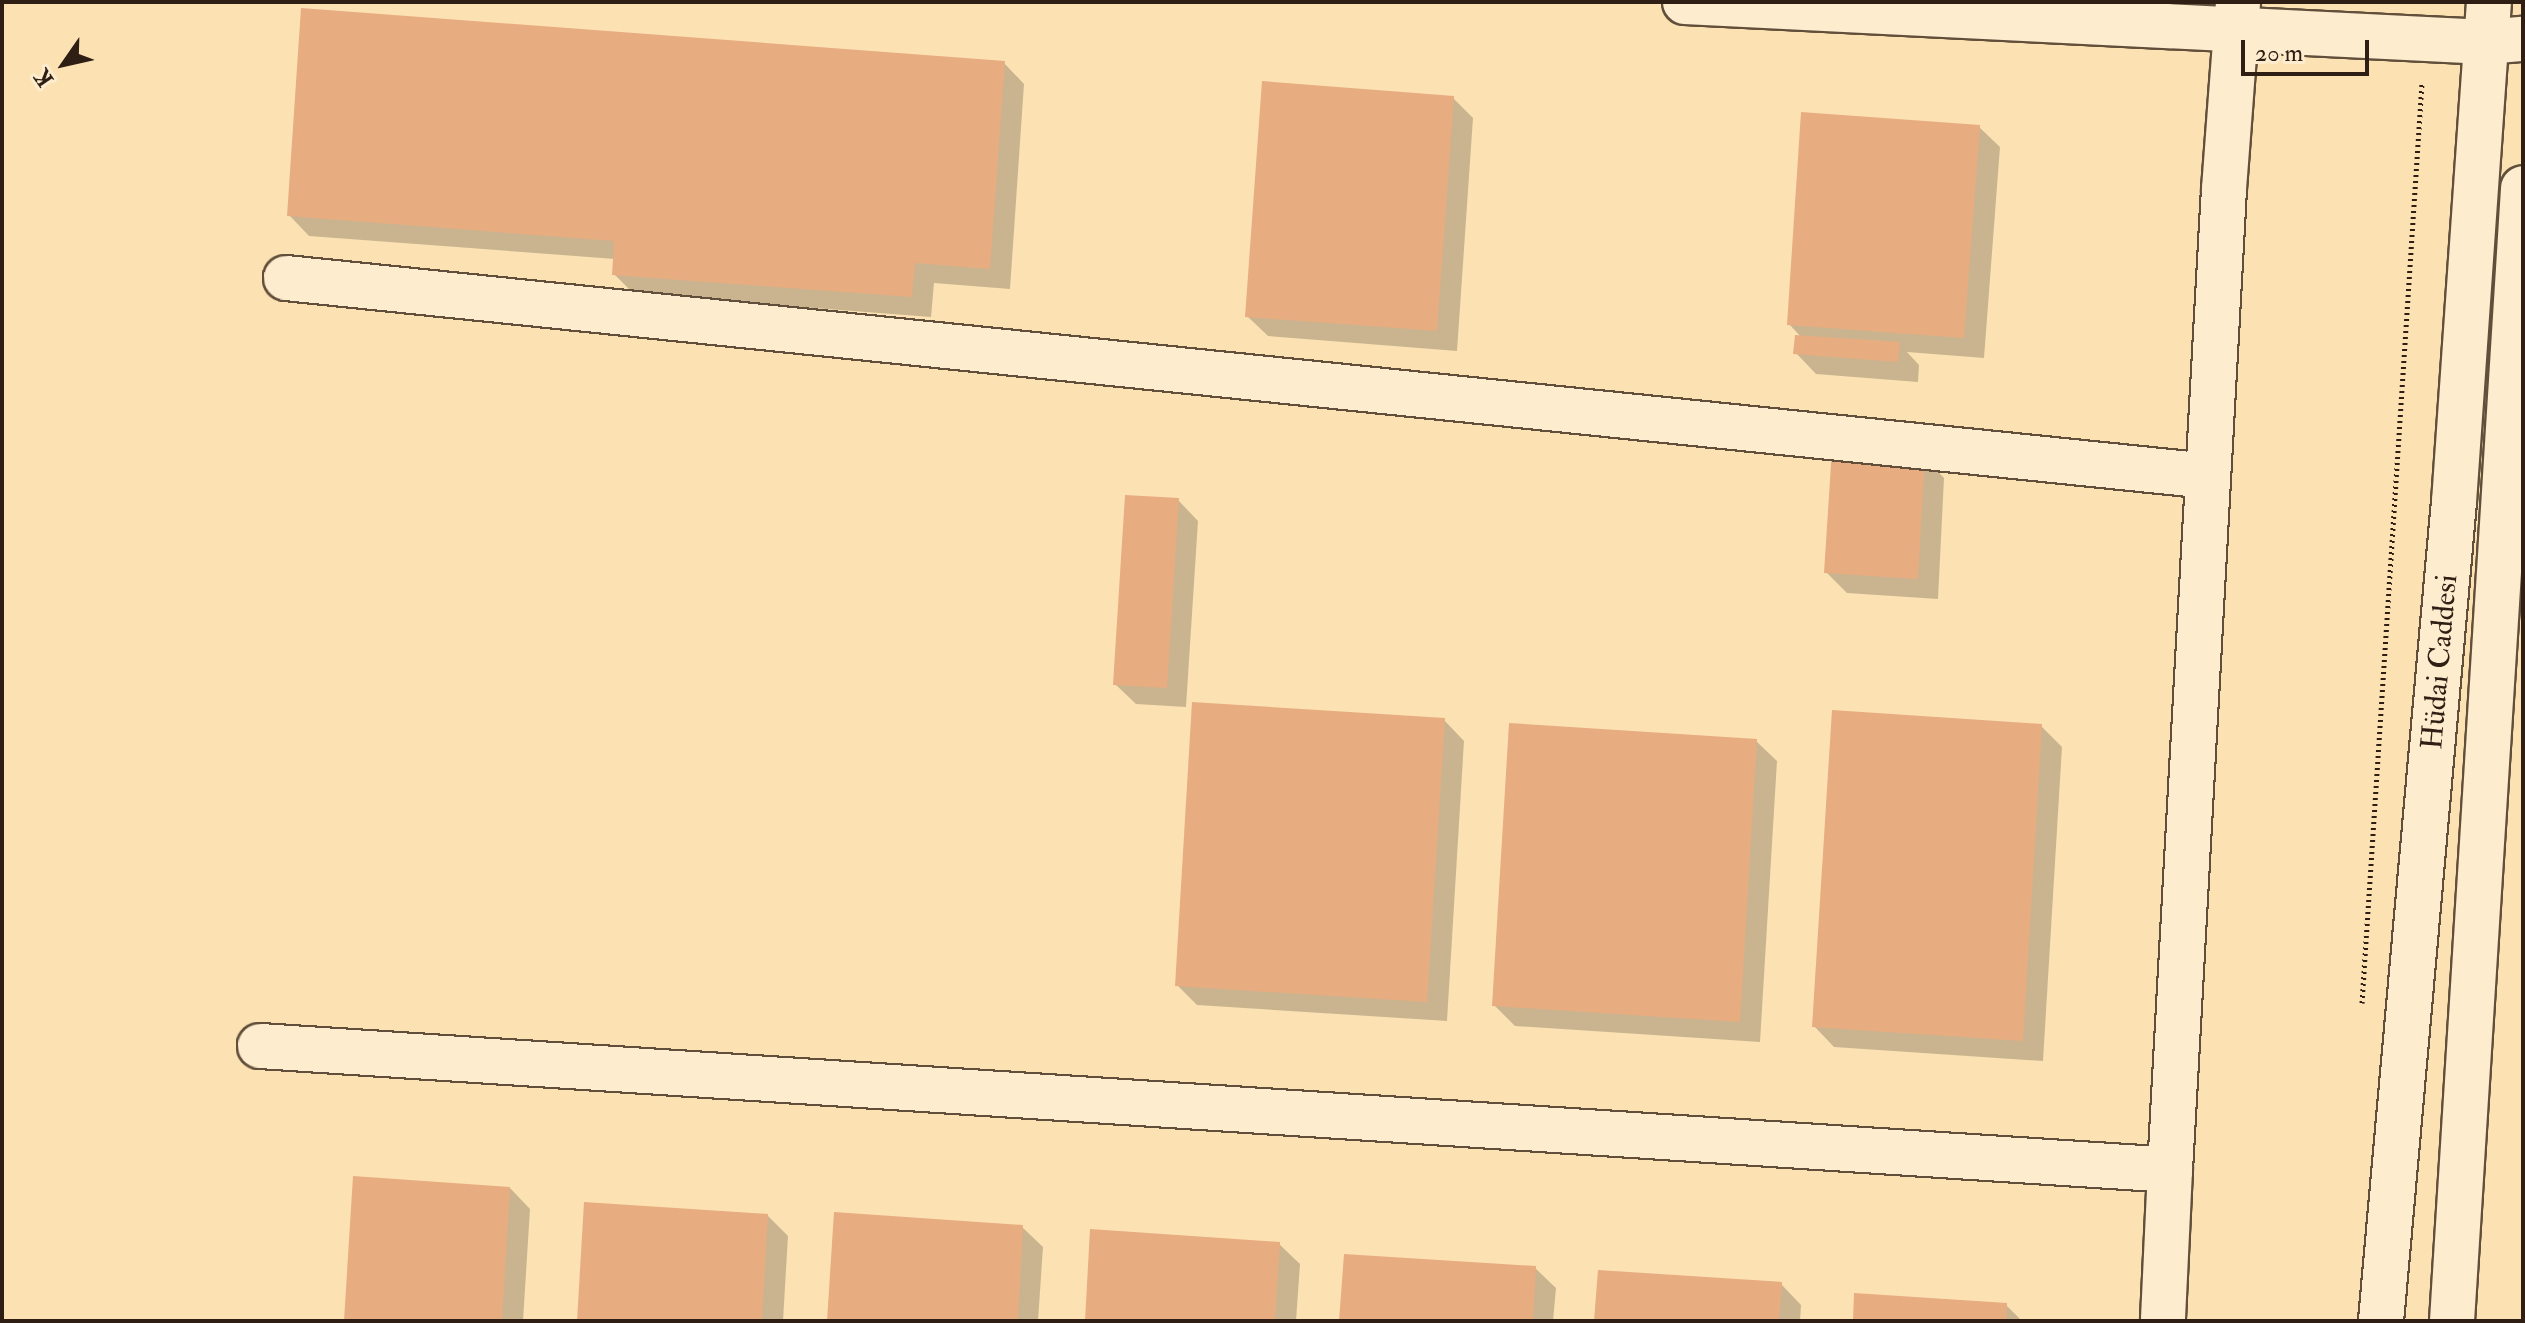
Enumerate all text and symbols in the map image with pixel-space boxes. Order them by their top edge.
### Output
north arrow [24,24,104,104]
scale bar [2245,24,2373,74]
text: 20 m [2255,38,2303,69]
text: K [28,63,60,92]
street label: Hüdai Caddesi [2414,573,2466,751]

